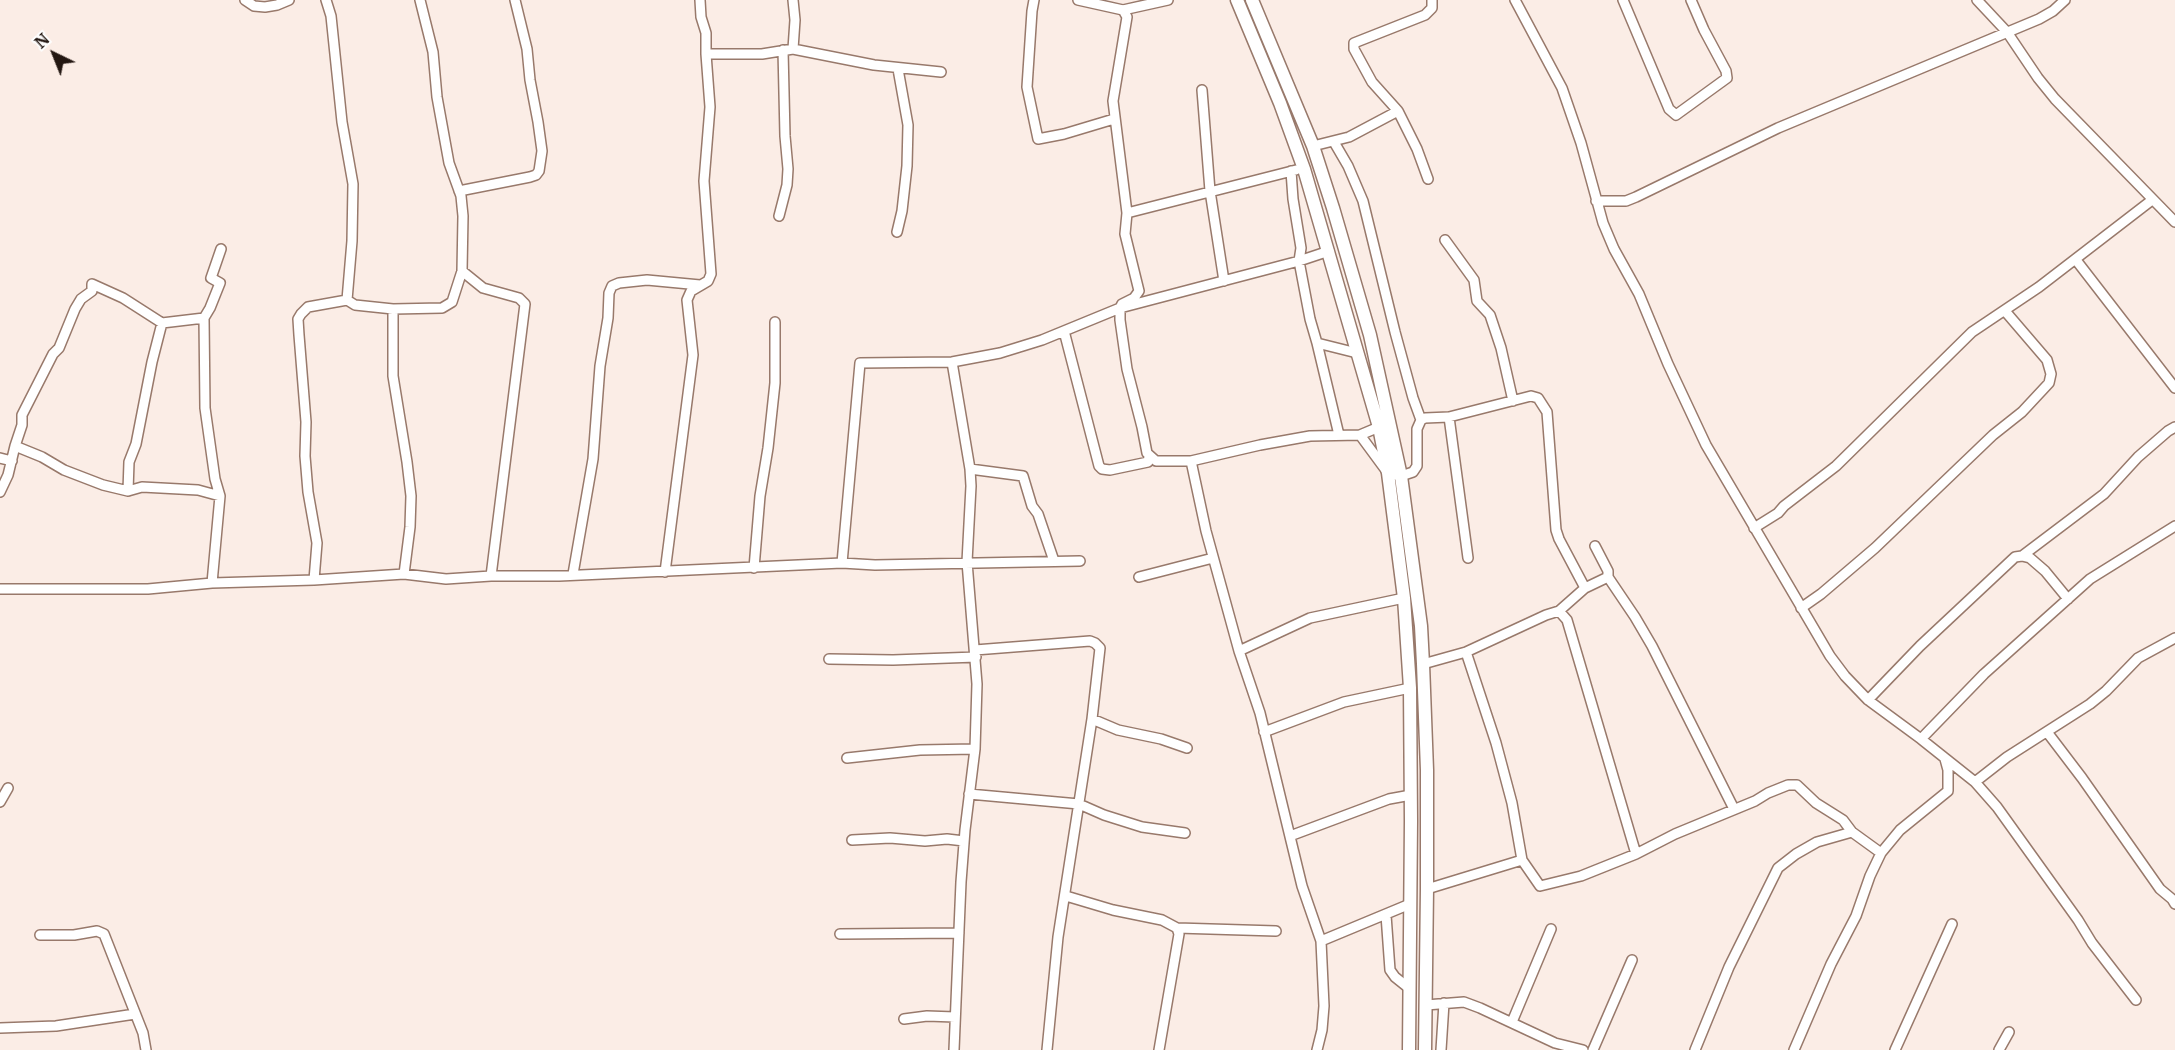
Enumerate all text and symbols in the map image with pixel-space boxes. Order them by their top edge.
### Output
north arrow [24,24,84,84]
text: N [30,29,53,52]

